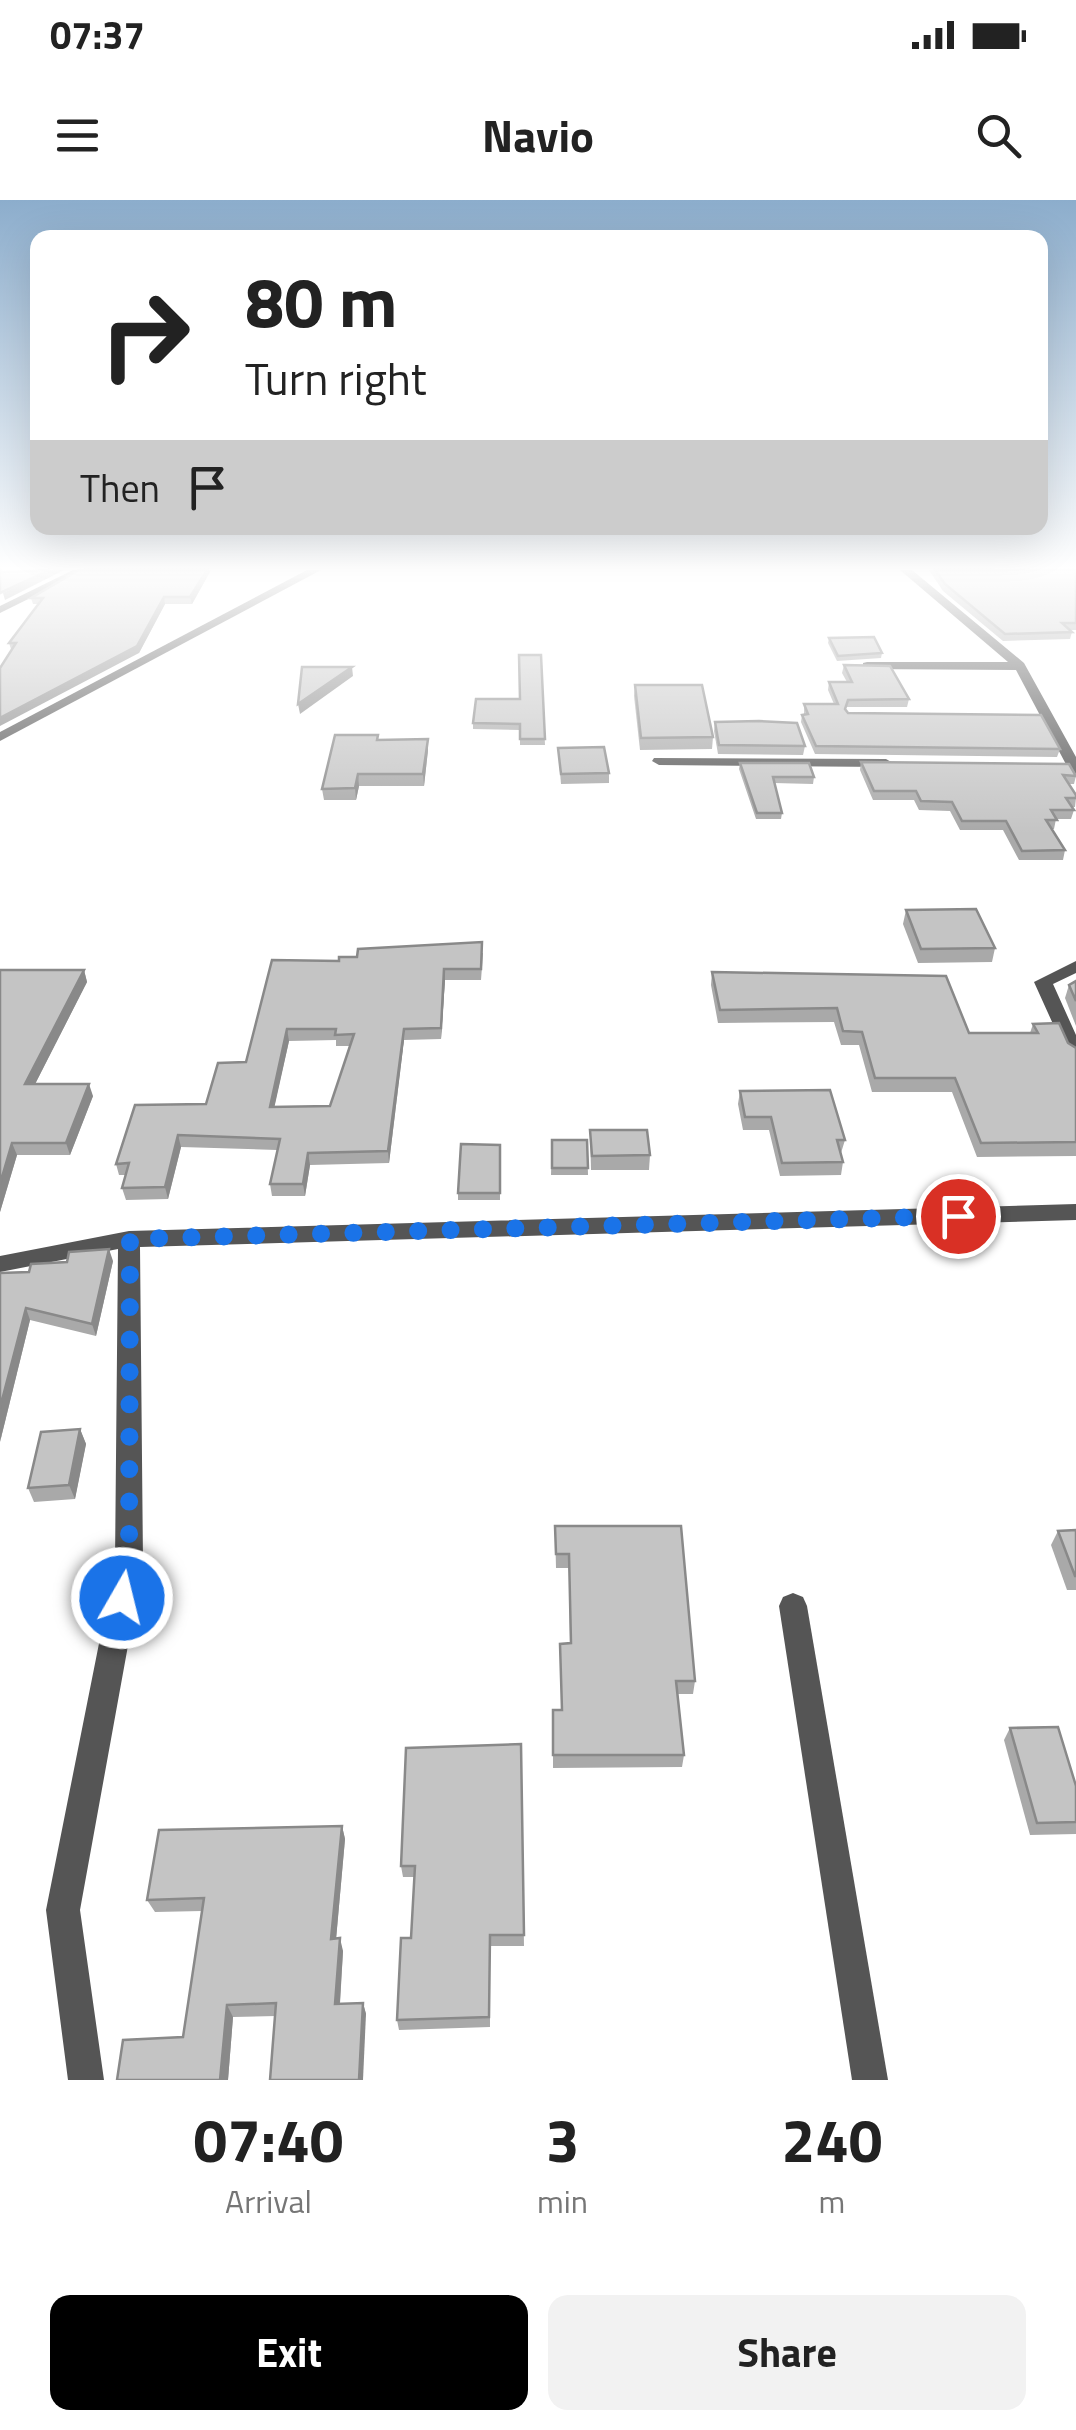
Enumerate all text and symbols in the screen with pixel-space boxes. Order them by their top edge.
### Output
text: 07:37 [50,6,145,64]
text: Navio [482,101,594,169]
icon: menu [50,108,105,163]
icon: search [971,108,1026,163]
text: 80 m [245,248,398,354]
icon: right [80,270,210,400]
text: Turn right [245,344,427,412]
text: Then [80,459,160,517]
icon: arrive [180,460,235,515]
pin [916,1174,1001,1259]
icon: arrive [931,1189,986,1244]
position arrow [70,1546,174,1650]
text: 07:40 [194,2094,343,2185]
text: 3 [546,2094,579,2185]
text: 240 [782,2094,882,2185]
text: Arrival [225,2177,312,2225]
text: min [537,2177,588,2225]
text: m [819,2177,845,2225]
button: Exit [50,2295,528,2410]
button: Share [548,2295,1026,2410]

